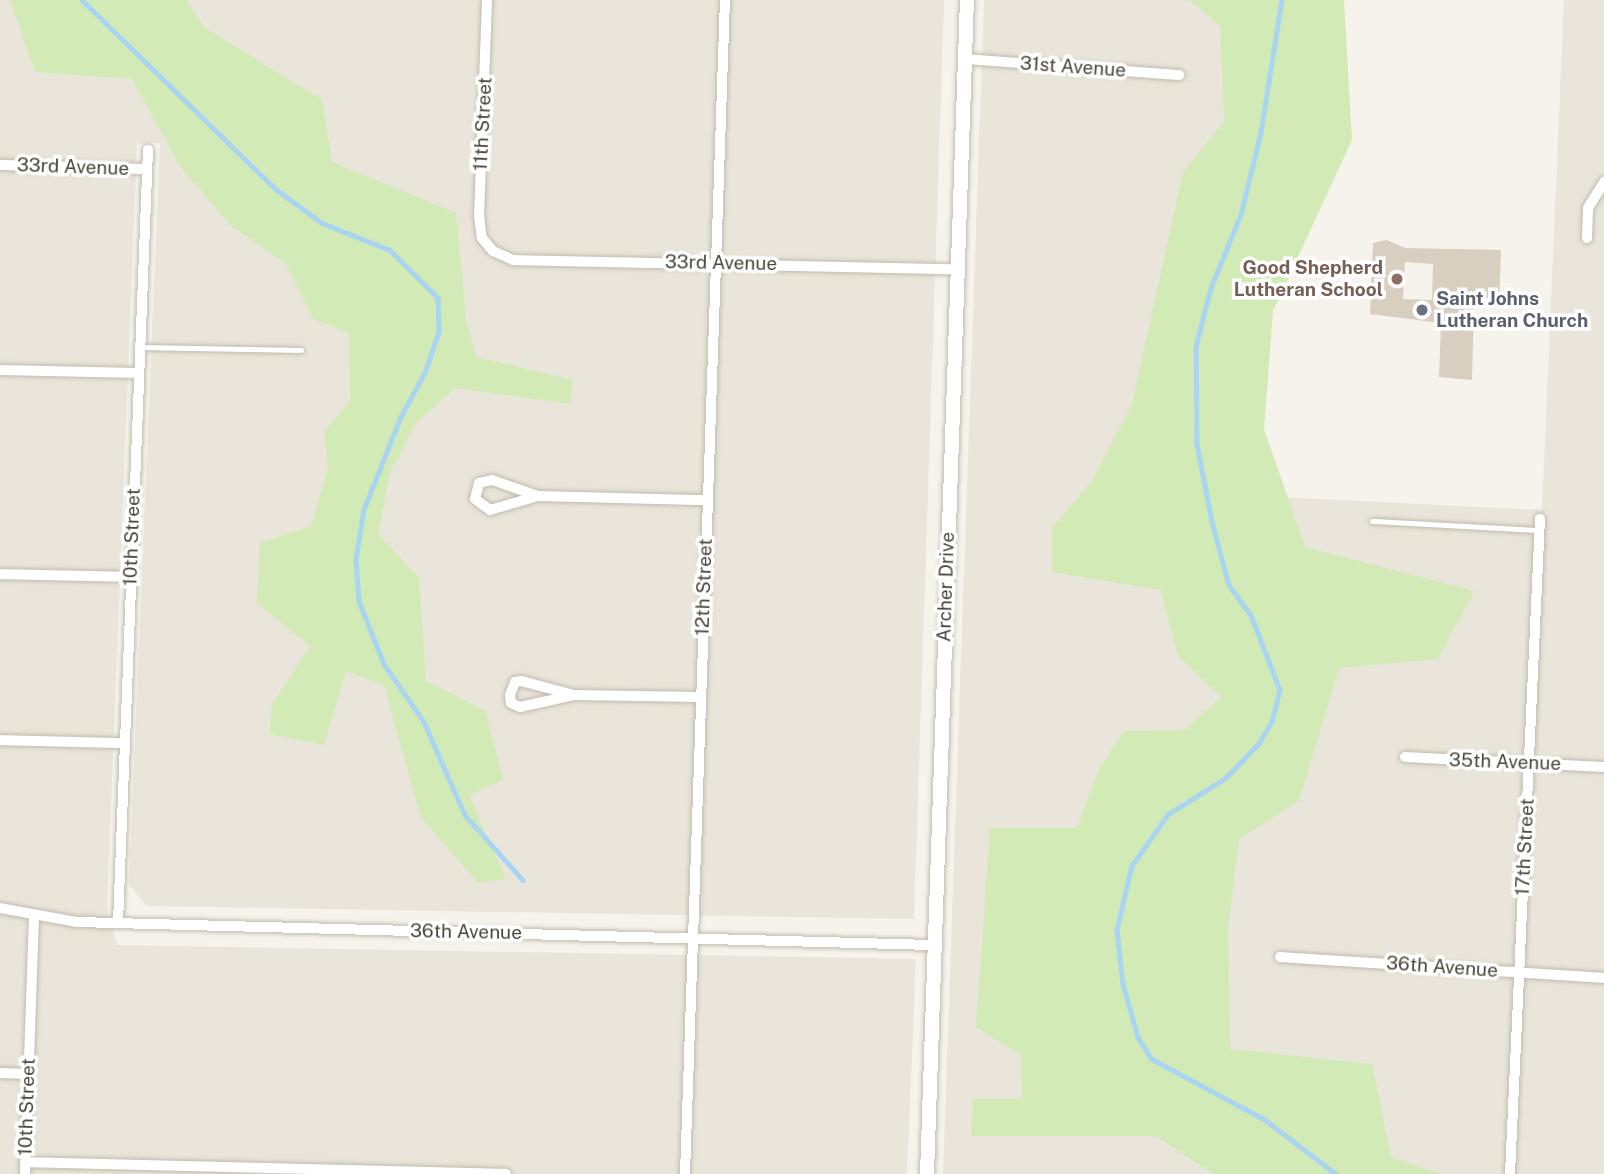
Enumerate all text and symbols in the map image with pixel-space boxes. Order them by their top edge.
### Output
street label: 31st Avenue [1019,52,1127,82]
street label: 11th Street [469,77,497,171]
street label: 33rd Avenue [16,154,130,180]
street label: 33rd Avenue [665,251,777,275]
place label: Good Shepherd Lutheran School [1234,257,1383,301]
marker: Good Shepherd Lutheran School [1389,271,1405,287]
place label: Saint Johns Lutheran Church [1436,288,1588,332]
marker: Saint Johns Lutheran Church [1414,302,1430,318]
street label: 10th Street [119,488,145,586]
street label: Archer Drive [933,532,959,642]
street label: 12th Street [691,538,717,636]
street label: 35th Avenue [1448,749,1562,775]
street label: 17th Street [1511,798,1539,896]
street label: 36th Avenue [410,920,522,944]
street label: 36th Avenue [1385,952,1499,982]
street label: 10th Street [14,1058,40,1156]

